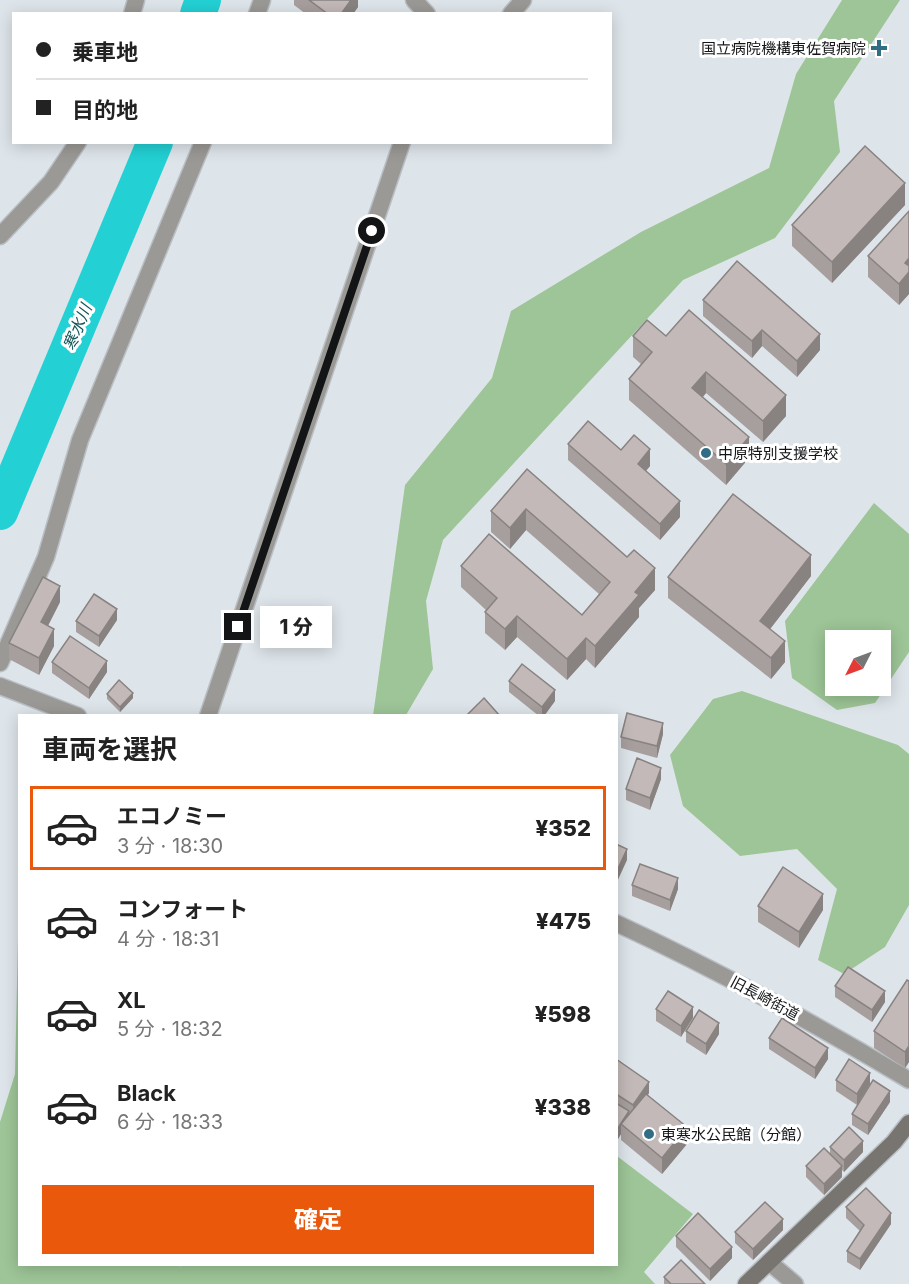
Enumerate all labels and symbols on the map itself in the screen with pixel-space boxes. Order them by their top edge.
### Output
place label: 国立病院機構東佐賀病院 [701,39,866,58]
marker: 国立病院機構東佐賀病院 [870,39,888,57]
route start [358,217,385,244]
water label: 寒水川 [58,299,96,353]
place label: 中原特別支援学校 [718,444,838,463]
marker: 中原特別支援学校 [699,446,713,460]
callout: 1 分 [259,606,331,648]
route end [224,613,251,640]
north arrow [825,630,891,696]
street label: 旧長崎街道 [727,972,803,1024]
place label: 東寒水公民館（分館） [661,1125,811,1144]
marker: 東寒水公民館（分館） [642,1127,656,1141]

